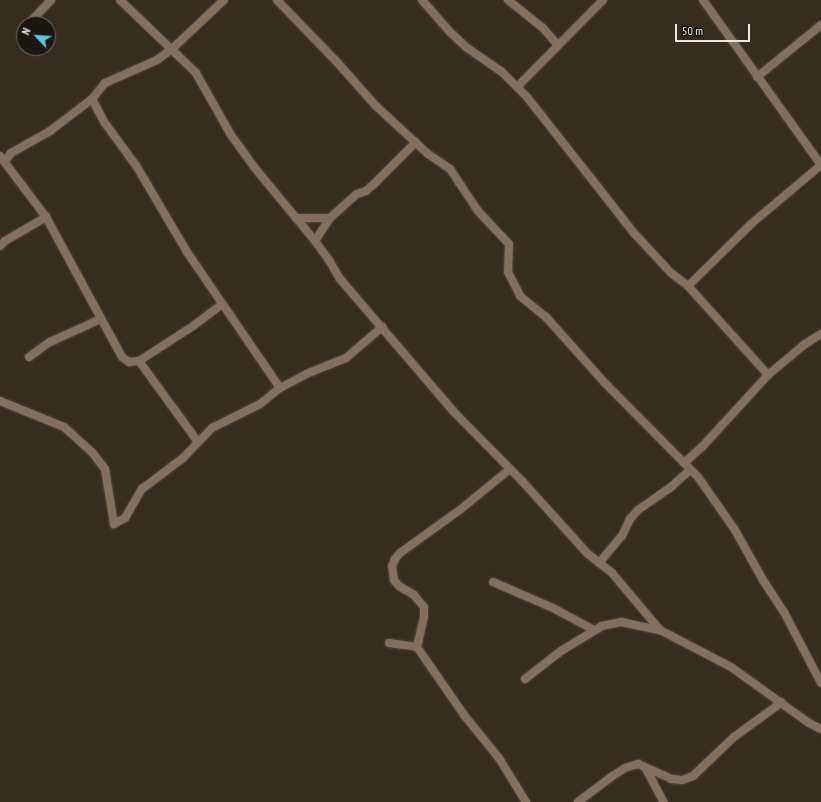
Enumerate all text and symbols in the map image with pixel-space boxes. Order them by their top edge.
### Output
north arrow [16,16,56,56]
scale bar [677,16,752,42]
text: 50 m [682,23,703,38]
text: N [18,26,34,37]

